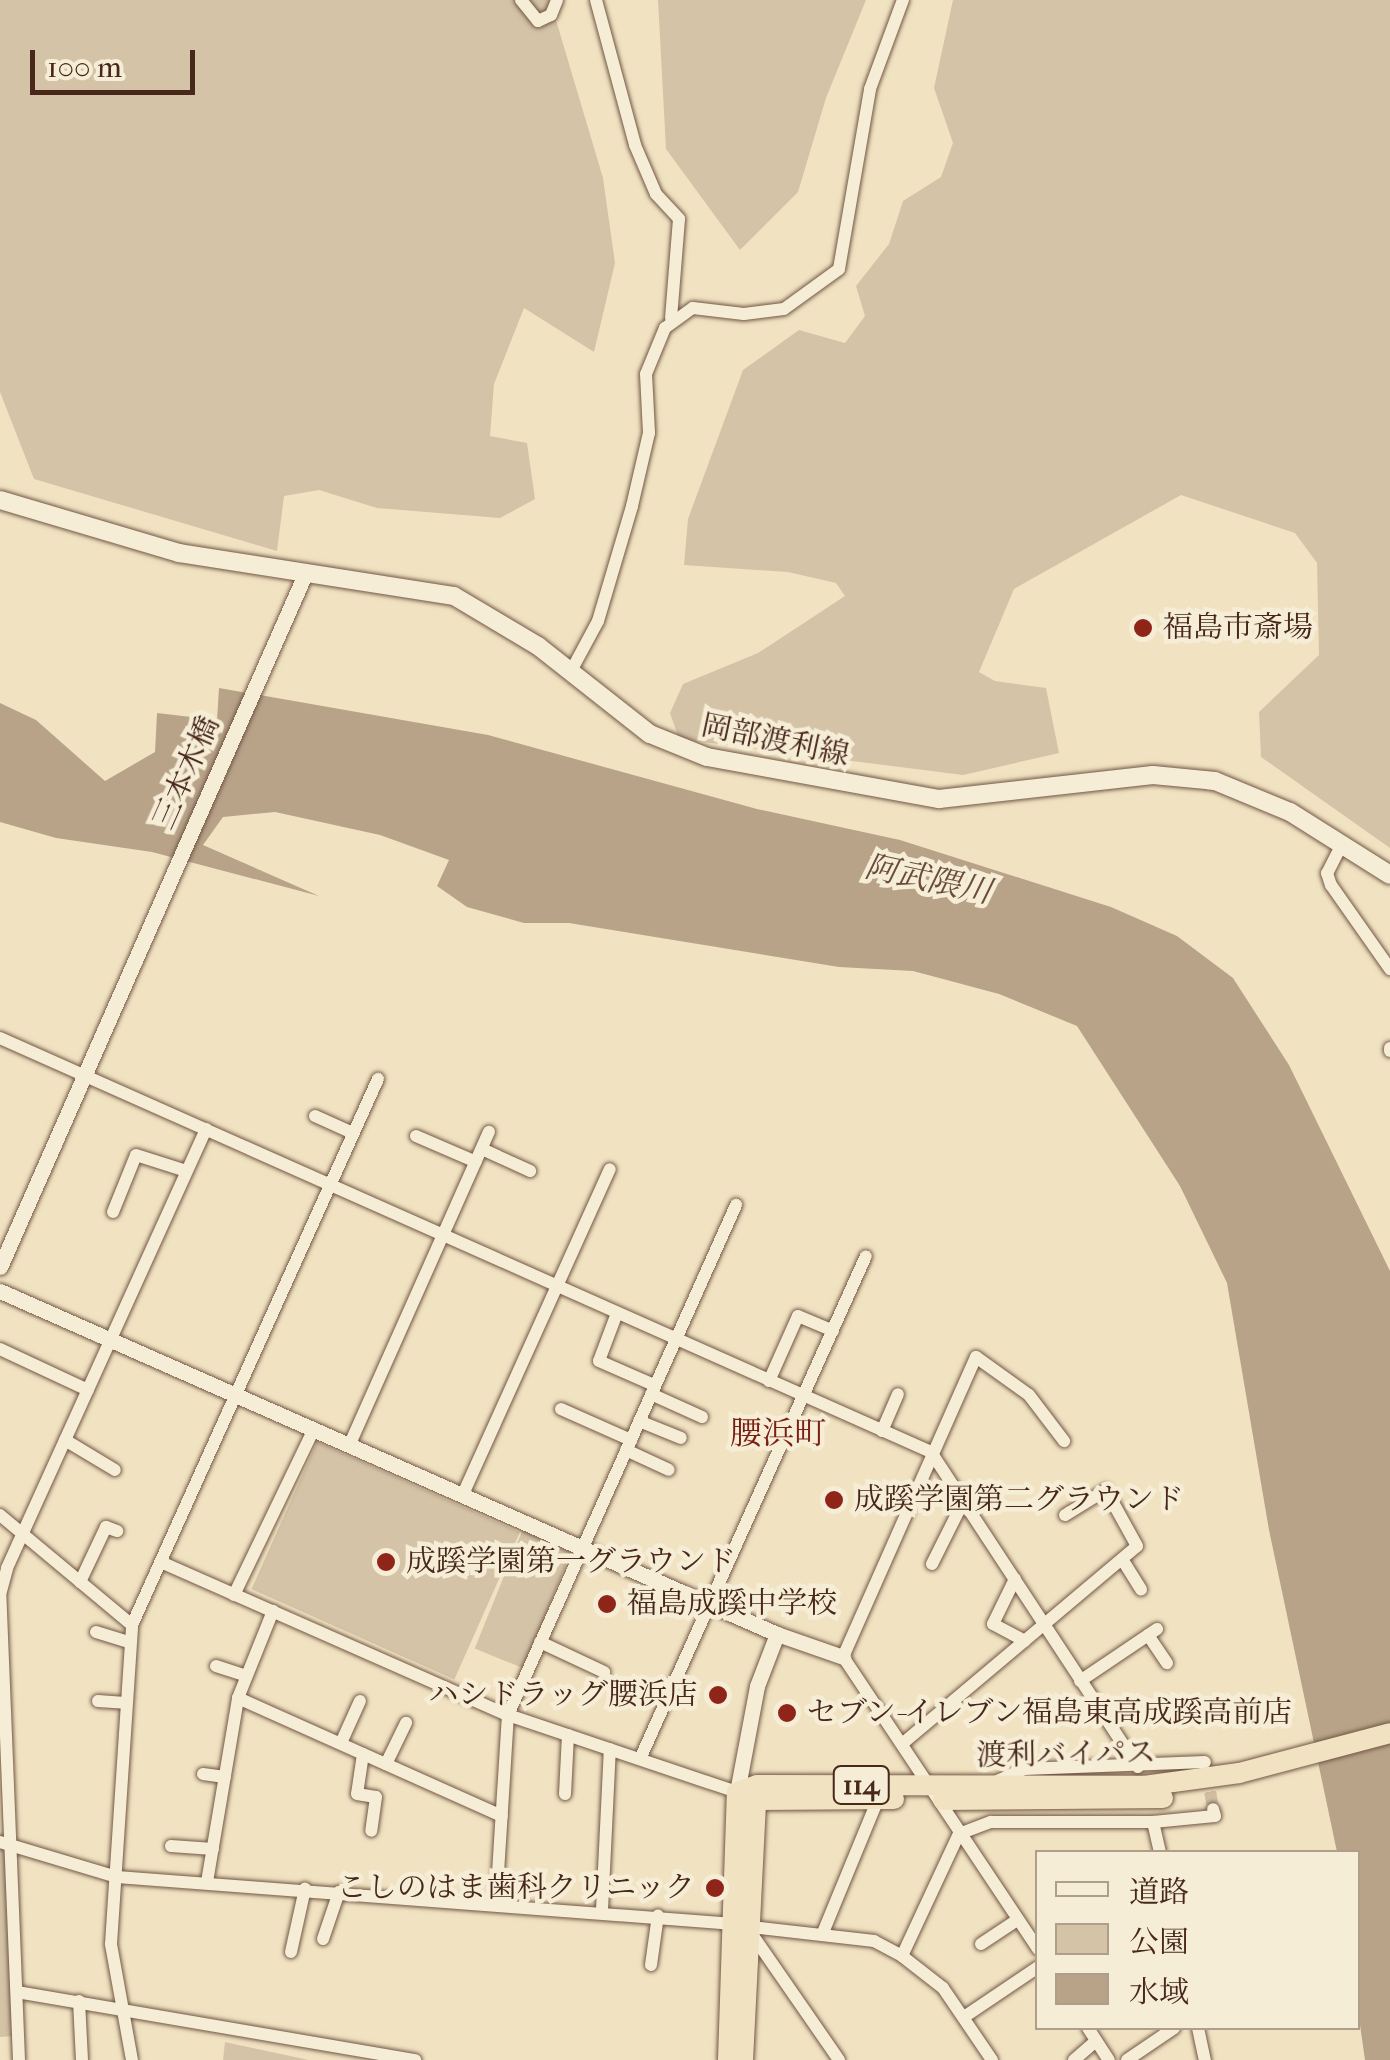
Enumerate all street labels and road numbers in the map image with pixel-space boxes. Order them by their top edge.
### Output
street label: 岡部渡利線 [698,708,852,774]
street label: 三本木橋 [146,711,228,835]
street label: 渡利バイパス [976,1735,1156,1775]
road number: 114 [831,1762,891,1808]

